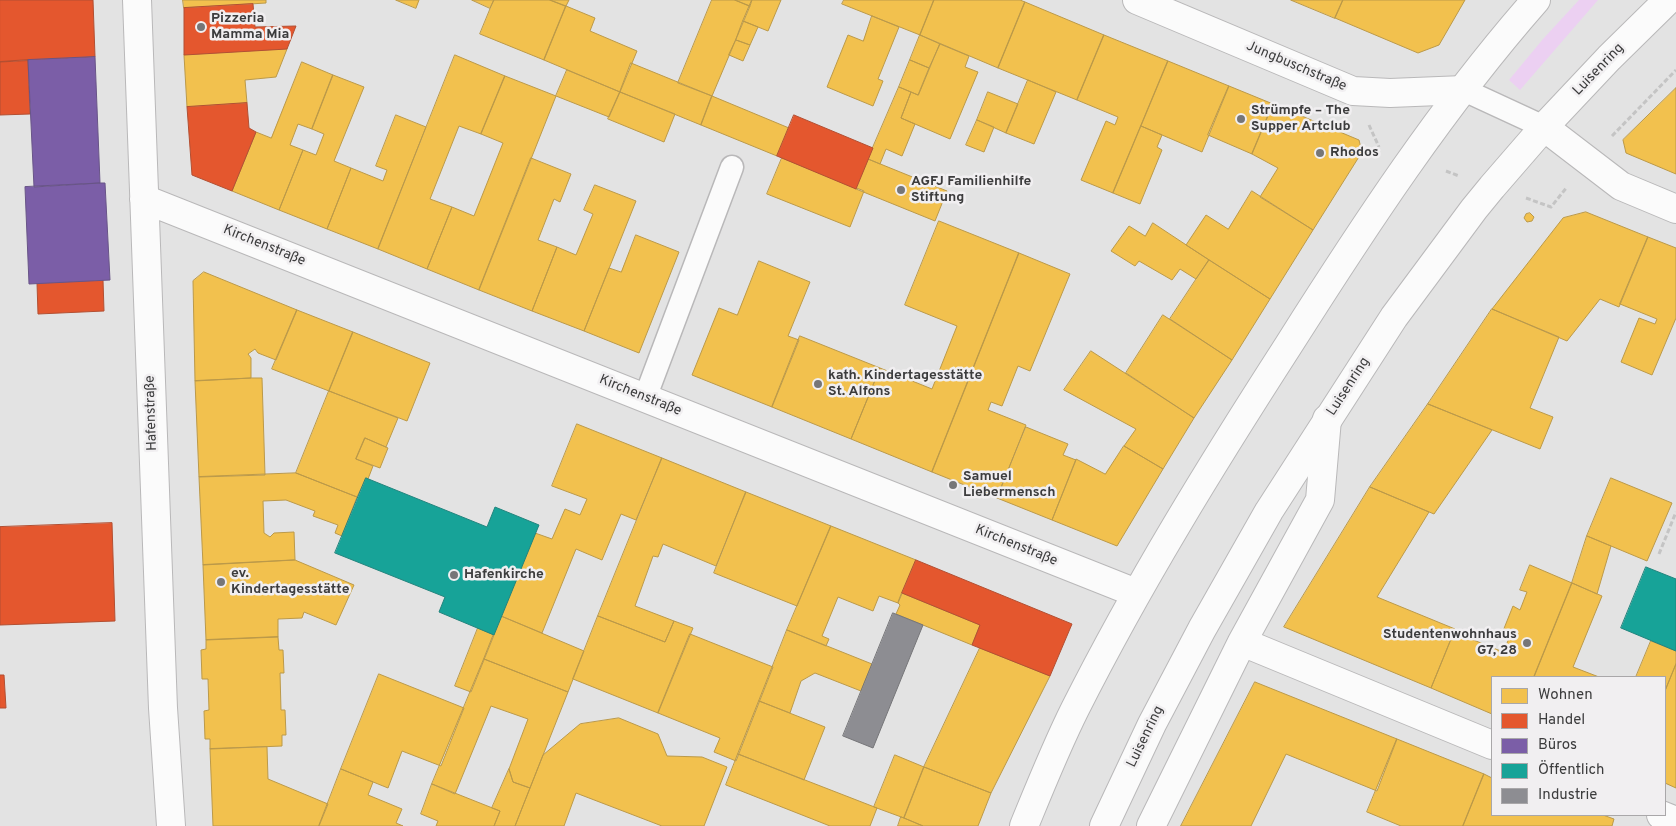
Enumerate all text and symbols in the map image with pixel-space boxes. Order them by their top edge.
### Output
place label: Pizzeria Mamma Mia [211,11,289,44]
marker: Pizzeria Mamma Mia [195,21,207,33]
street label: Jungbuschstraße [1243,38,1349,96]
street label: Luisenring [1570,40,1628,100]
place label: Strümpfe – The Supper Artclub [1251,103,1351,136]
marker: Strümpfe – The Supper Artclub [1235,113,1247,125]
place label: Rhodos [1330,145,1379,161]
marker: Rhodos [1314,147,1326,159]
place label: AGFJ Familienhilfe Stiftung [911,174,1031,206]
marker: AGFJ Familienhilfe Stiftung [895,184,907,196]
street label: Kirchenstraße [220,222,308,270]
street label: Luisenring [1324,355,1374,419]
place label: kath. Kindertagesstätte St. Alfons [828,368,982,401]
street label: Kirchenstraße [596,372,684,420]
street label: Hafenstraße [142,375,162,451]
marker: kath. Kindertagesstätte St. Alfons [812,378,824,390]
place label: Samuel Liebermensch [963,469,1055,502]
marker: Samuel Liebermensch [947,479,959,491]
street label: Kirchenstraße [972,522,1060,570]
place label: ev. Kindertagesstätte [231,566,350,598]
place label: Hafenkirche [464,567,544,583]
marker: Hafenkirche [448,569,460,581]
marker: ev. Kindertagesstätte [215,576,227,588]
place label: Studentenwohnhaus G7, 28 [1383,627,1517,660]
marker: Studentenwohnhaus G7, 28 [1521,637,1533,649]
legend [1491,676,1666,816]
text: Wohnen [1538,686,1593,705]
street label: Luisenring [1124,704,1168,770]
text: Handel [1538,711,1585,730]
text: Büros [1538,736,1577,755]
text: Öffentlich [1538,761,1605,780]
text: Industrie [1538,786,1597,805]

